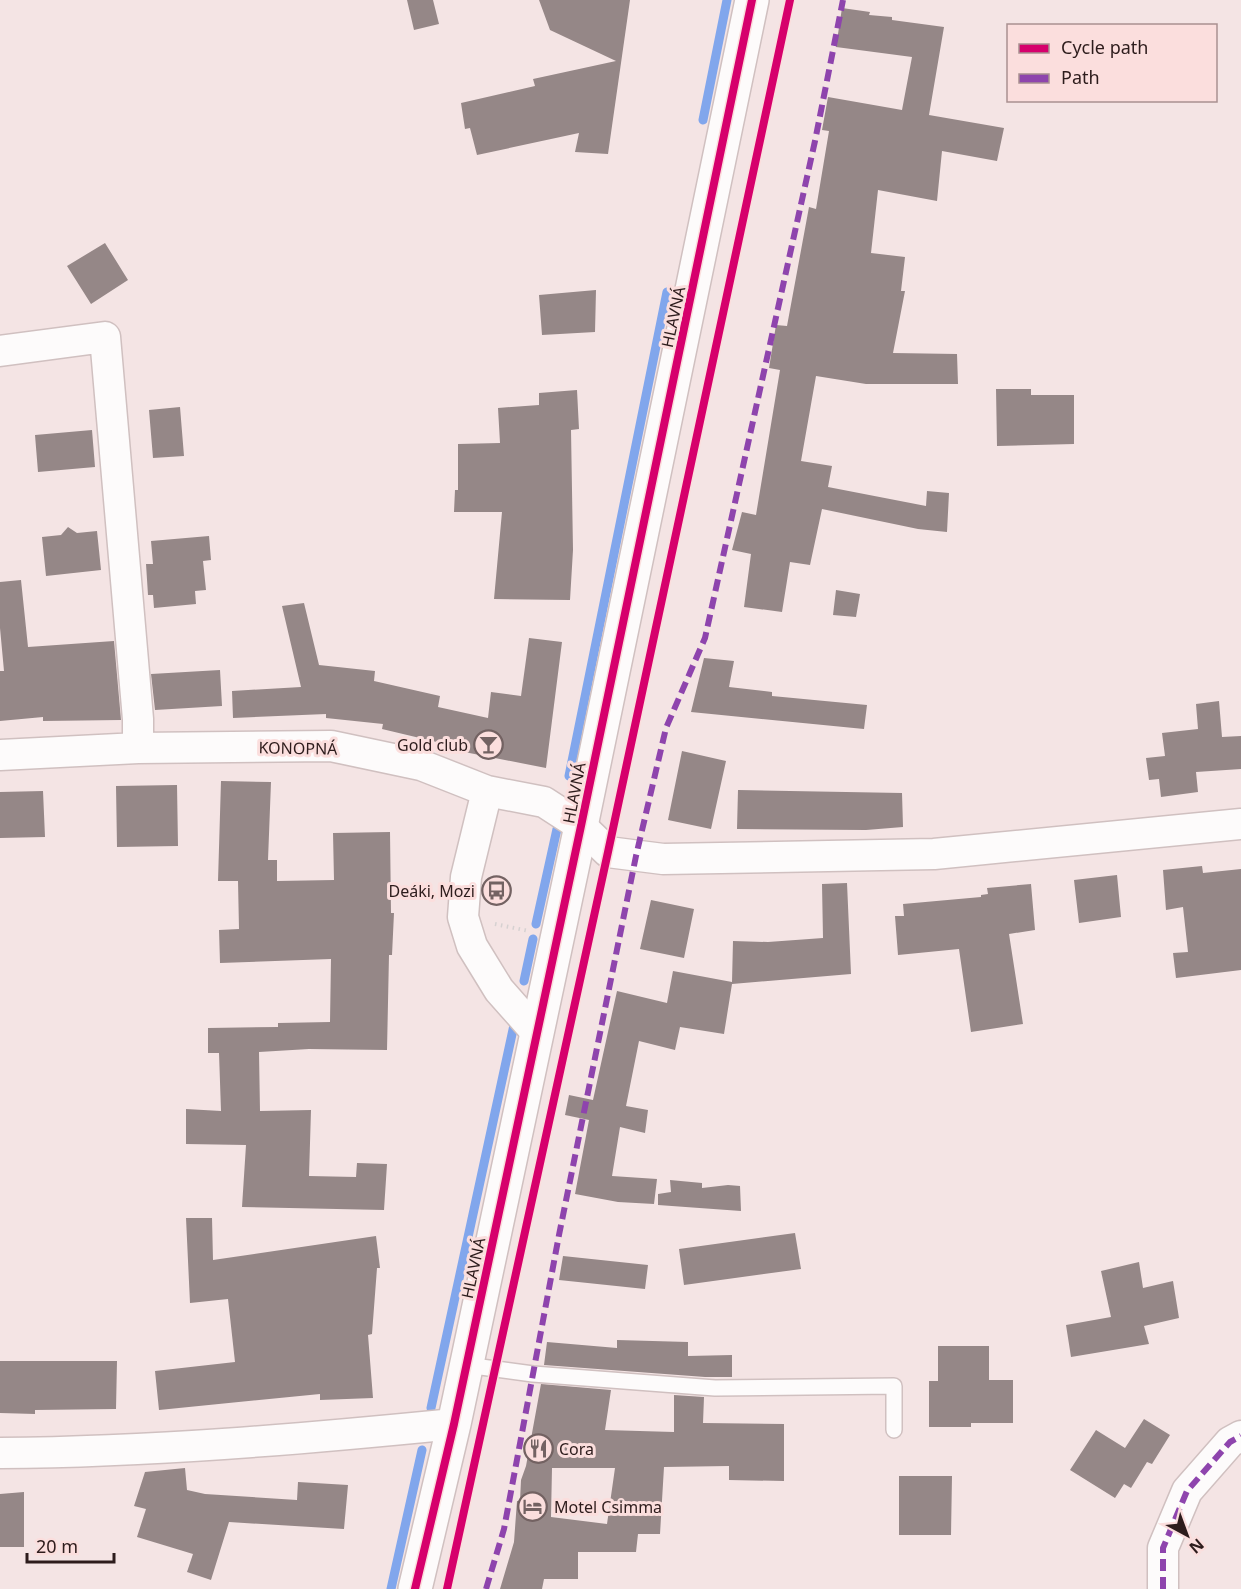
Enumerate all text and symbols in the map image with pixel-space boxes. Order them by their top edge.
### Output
legend [1007,24,1217,102]
text: Cycle path [1061,35,1148,59]
text: Path [1061,65,1100,89]
street label: HLAVNÁ [656,284,690,350]
bar icon: Gold club [473,729,505,761]
place label: Gold club [397,734,468,756]
street label: KONOPNÁ [258,736,338,760]
street label: HLAVNÁ [557,760,591,825]
bus stop icon: Deáki, Mozi [480,875,512,907]
place label: Deáki, Mozi [389,880,475,902]
street label: HLAVNÁ [456,1235,490,1301]
restaurant icon: Cora [522,1433,554,1465]
place label: Cora [559,1438,594,1460]
hotel icon: Motel Csimma [517,1491,549,1523]
place label: Motel Csimma [554,1496,662,1518]
north arrow [1157,1505,1217,1565]
scale bar [27,1526,114,1564]
text: 20 m [36,1534,78,1558]
text: N [1185,1534,1209,1559]

